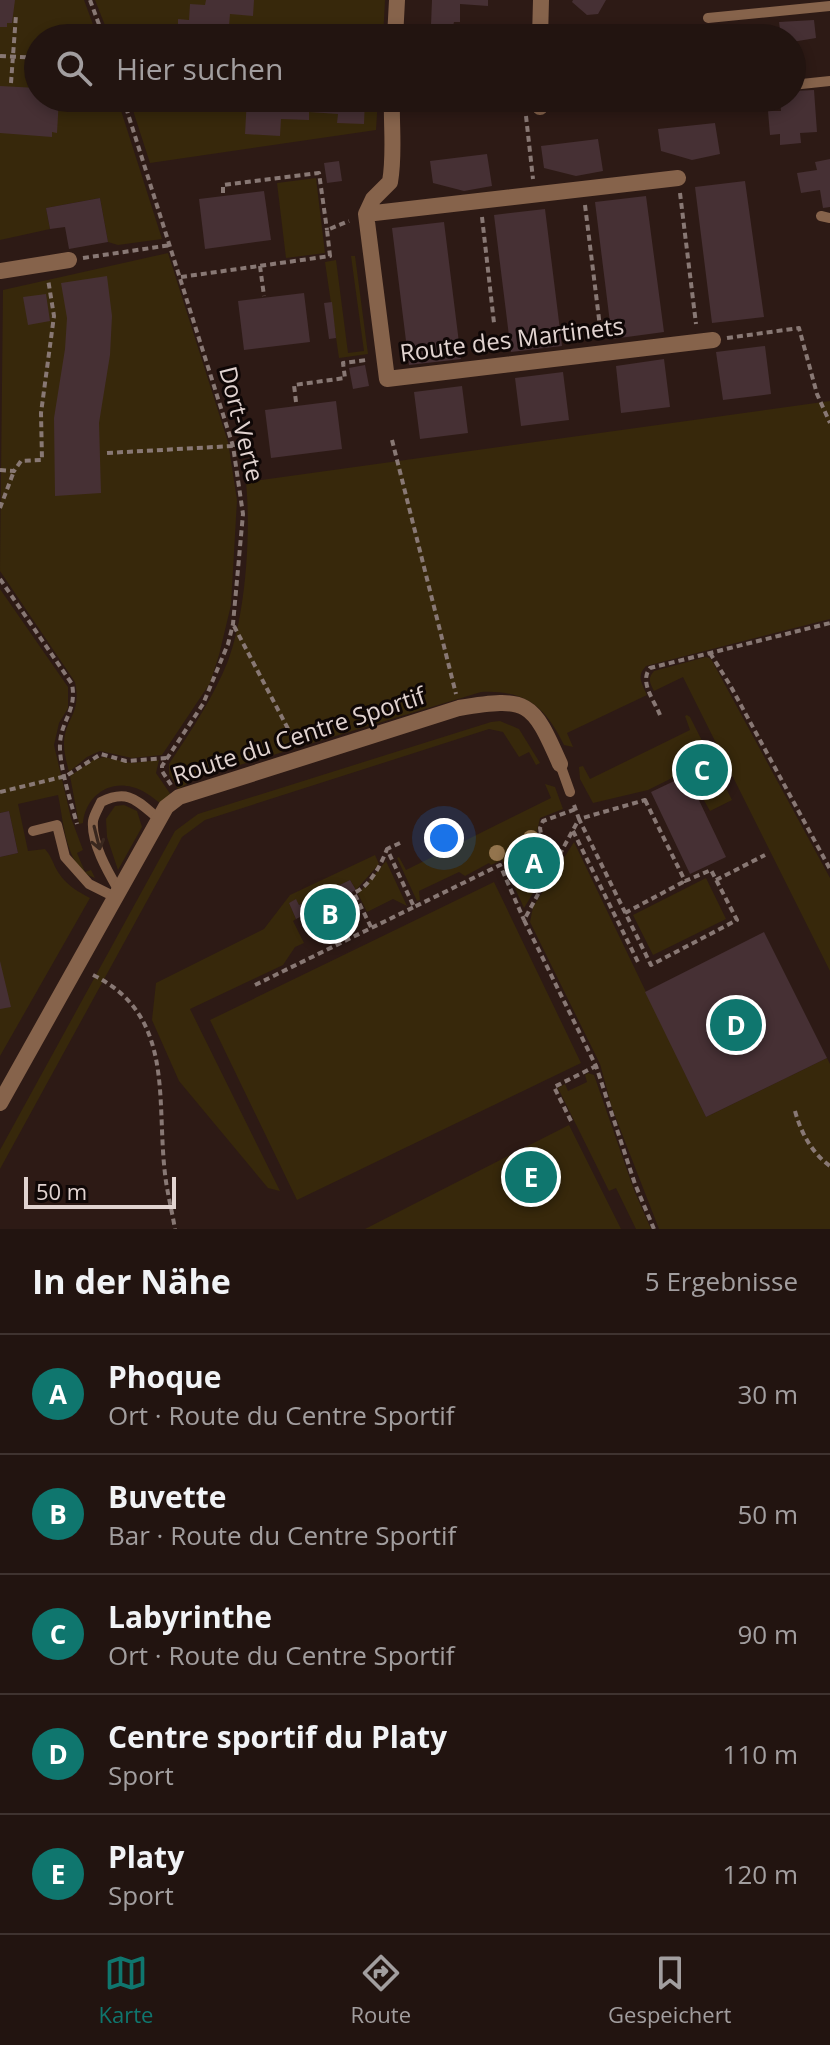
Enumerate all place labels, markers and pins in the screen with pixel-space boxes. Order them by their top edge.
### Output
pin: C [676,740,728,800]
pin: A [508,833,560,893]
pin: B [304,884,356,944]
pin: D [710,995,762,1055]
pin: E [505,1147,557,1207]

